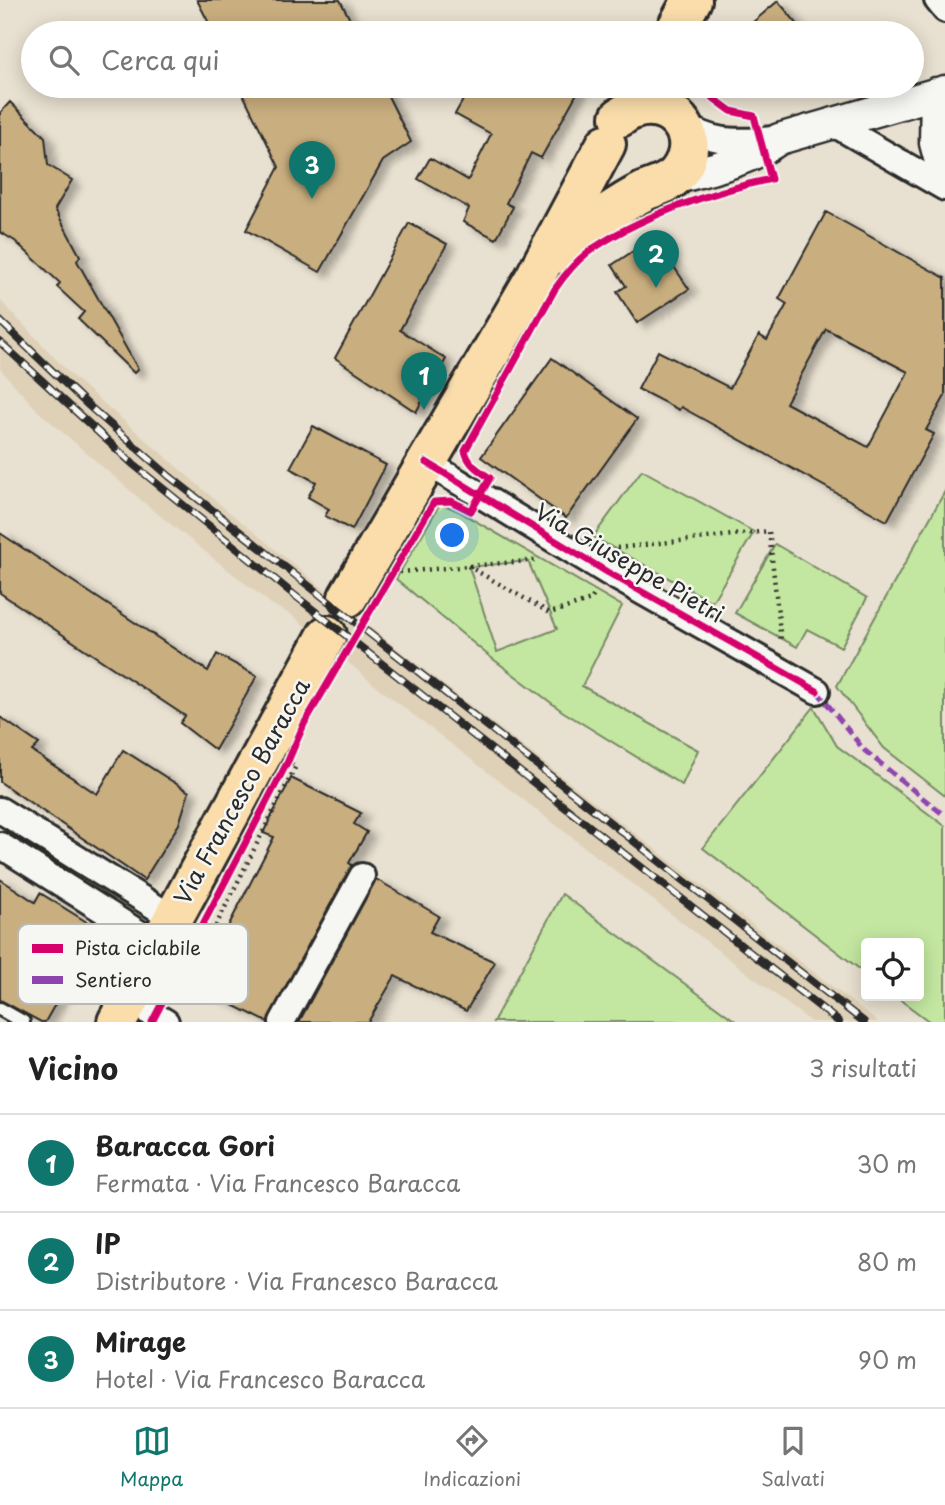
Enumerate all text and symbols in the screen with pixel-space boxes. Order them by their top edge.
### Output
search box [21,21,924,98]
text: Cerca qui [101,40,220,79]
icon: search [45,41,83,79]
pin: 3 [289,141,335,199]
pin: 2 [633,230,679,288]
pin: 1 [401,352,447,410]
street label: Via Giuseppe Pietri [529,493,731,631]
your location [435,518,469,552]
street label: Via Francesco Baracca [164,671,318,911]
legend [18,924,248,1004]
text: Pista ciclabile [75,933,201,961]
map controls [861,938,924,1001]
button: locate [861,938,924,1001]
text: Sentiero [75,965,152,993]
text: Vicino [28,1045,118,1090]
text: 3 risultati [809,1050,917,1085]
text: Baracca Gori [95,1126,275,1165]
text: 1 [46,1146,57,1181]
text: 30 m [856,1146,917,1181]
text: Fermata · Via Francesco Baracca [95,1165,460,1200]
text: IP [95,1224,120,1263]
text: 2 [43,1244,59,1279]
text: 80 m [857,1244,917,1279]
text: Distributore · Via Francesco Baracca [95,1263,498,1298]
text: Mirage [95,1322,186,1361]
text: 3 [43,1342,59,1377]
text: 90 m [858,1342,917,1377]
text: Hotel · Via Francesco Baracca [95,1361,425,1396]
tab: Mappa [120,1422,183,1492]
tab: Indicazioni [423,1422,521,1492]
tab: Salvati [761,1422,825,1492]

